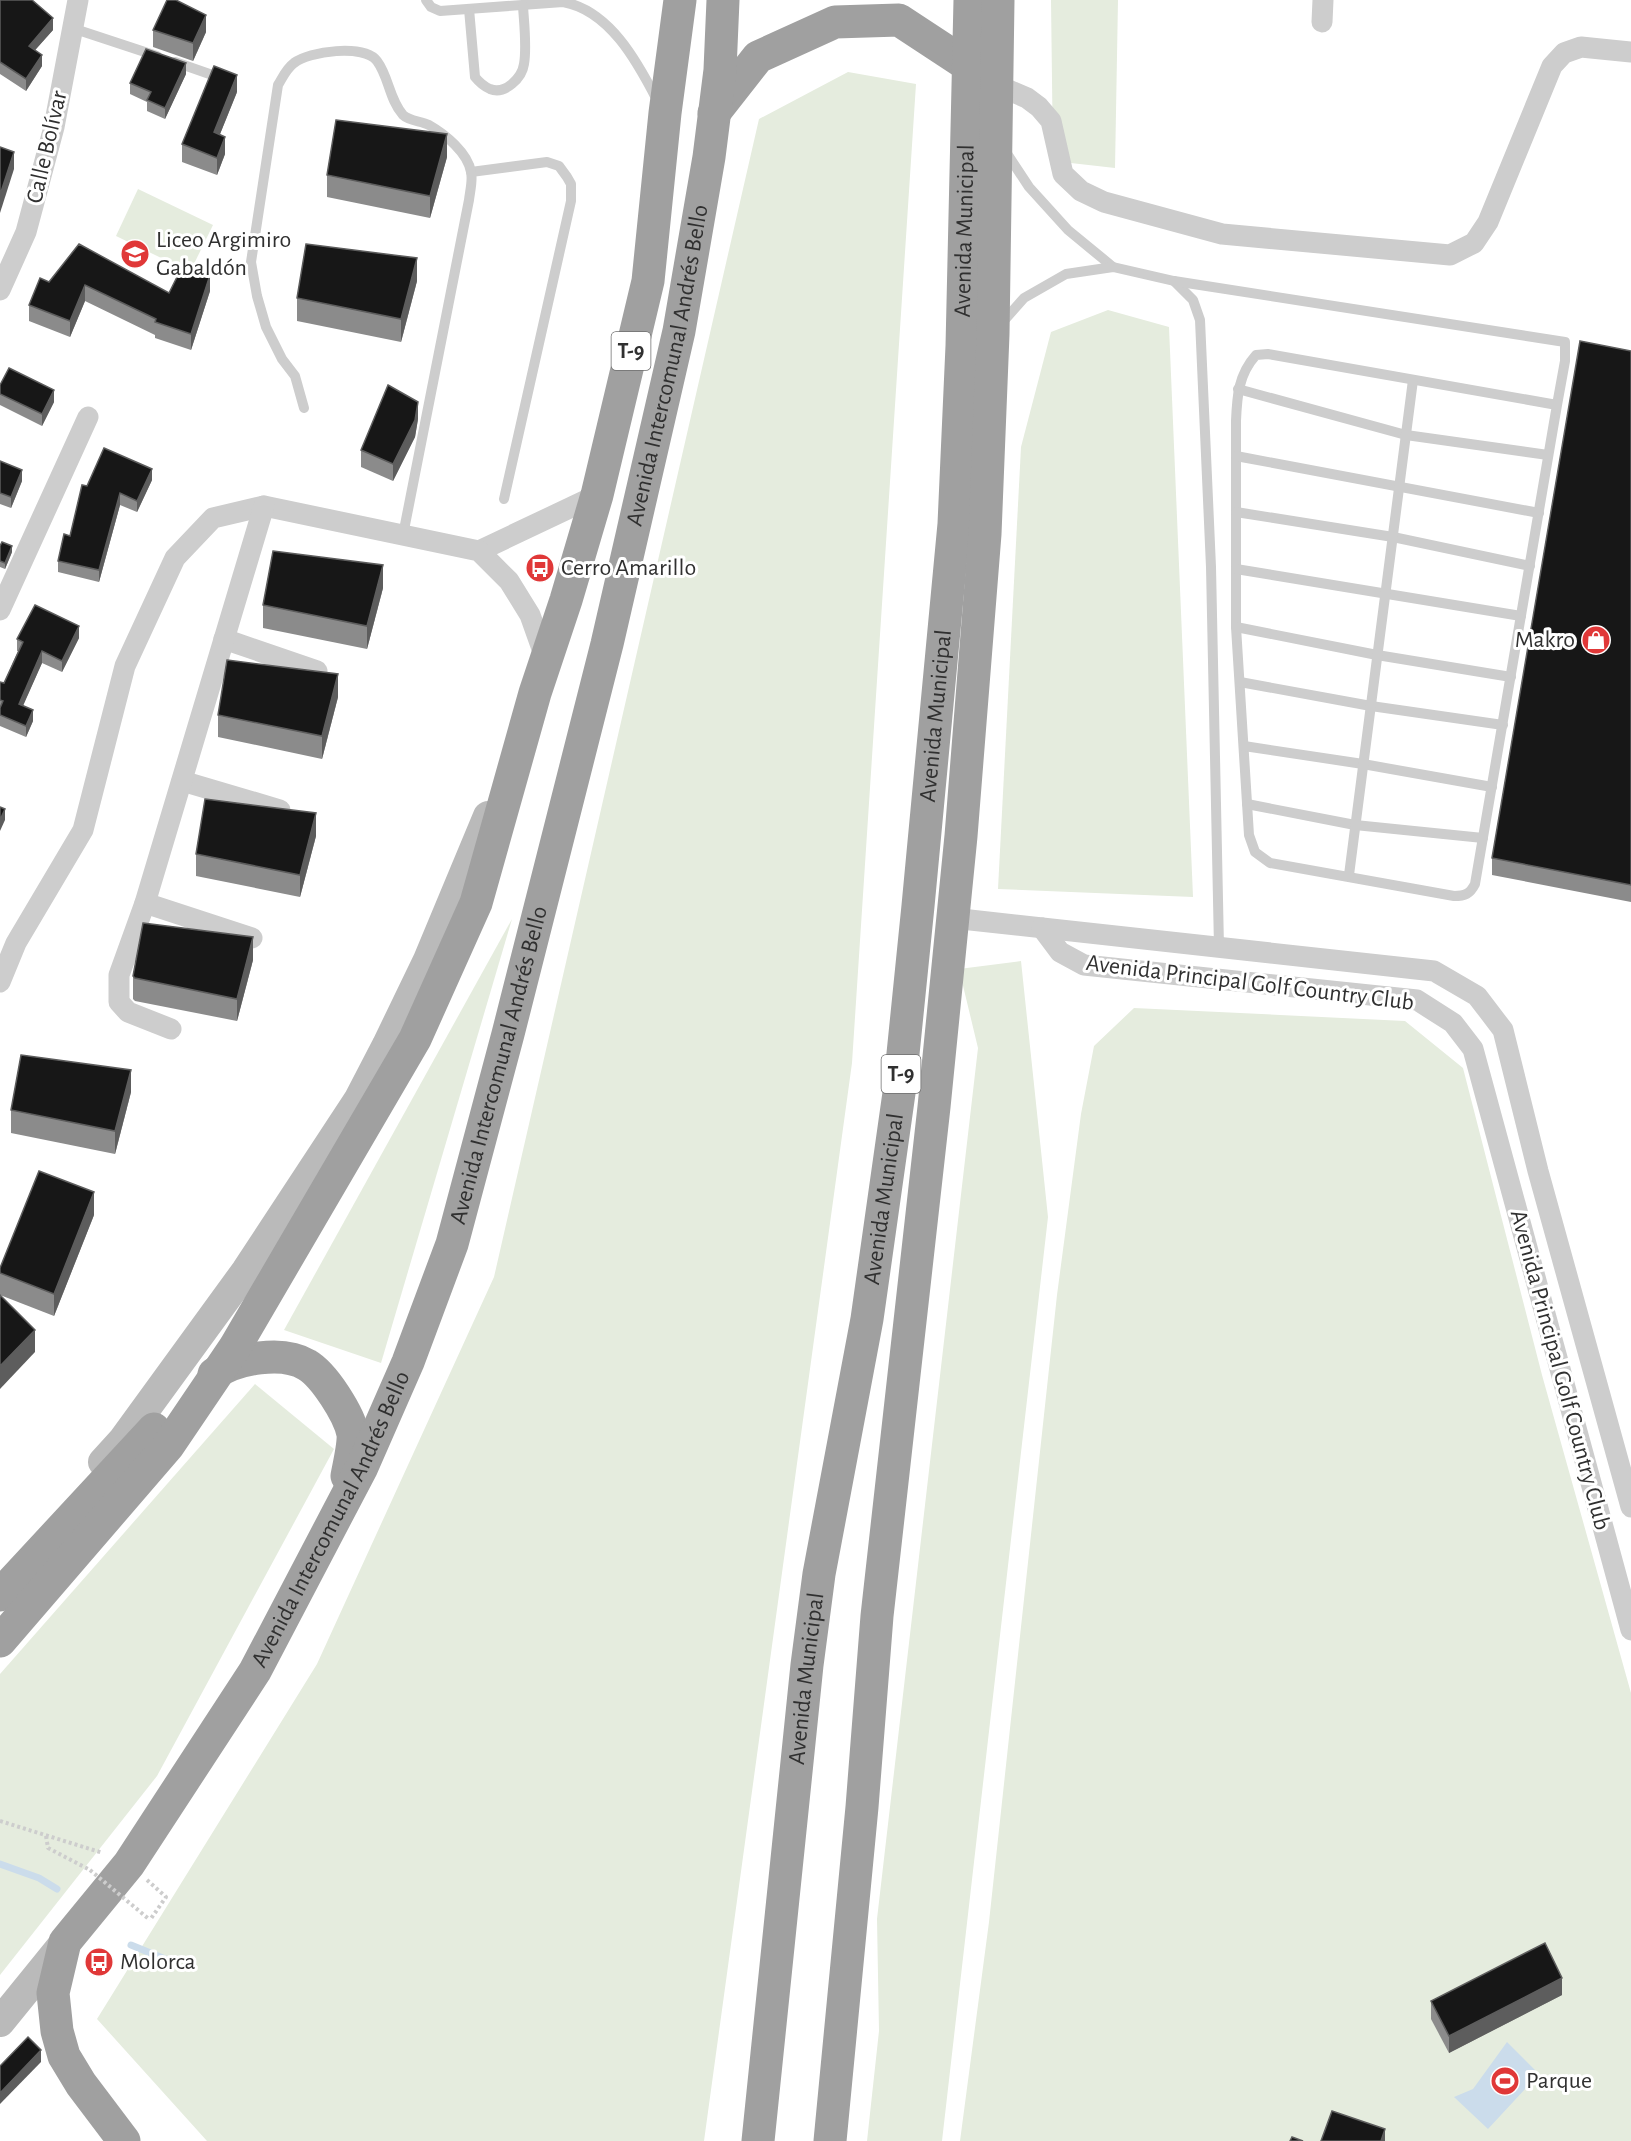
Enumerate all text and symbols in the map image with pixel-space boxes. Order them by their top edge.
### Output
street label: Calle Bolívar [22,88,72,206]
street label: Avenida Municipal [951,144,979,318]
street label: Avenida Intercomunal Andrés Bello [623,203,713,528]
place label: Liceo Argimiro Gabaldón [156,228,291,280]
school or university icon: Liceo Argimiro Gabaldón [119,238,151,270]
road number: T-9 [612,332,650,370]
bus stop icon: Cerro Amarillo [524,552,556,584]
place label: Cerro Amarillo [561,556,696,580]
shop icon: Makro [1580,624,1612,656]
place label: Makro [1515,628,1575,652]
street label: Avenida Municipal [916,629,956,803]
street label: Avenida Intercomunal Andrés Bello [446,904,552,1227]
street label: Avenida Principal Golf Country Club [1085,951,1415,1015]
road number: T-9 [882,1055,920,1093]
street label: Avenida Municipal [860,1112,908,1286]
street label: Avenida Principal Golf Country Club [1506,1207,1614,1533]
street label: Avenida Intercomunal Andrés Bello [247,1367,414,1671]
street label: Avenida Municipal [785,1591,828,1766]
bus stop icon: Molorca [83,1946,115,1978]
place label: Molorca [120,1950,196,1974]
sports icon: Parque [1489,2065,1521,2097]
place label: Parque [1526,2069,1592,2093]

